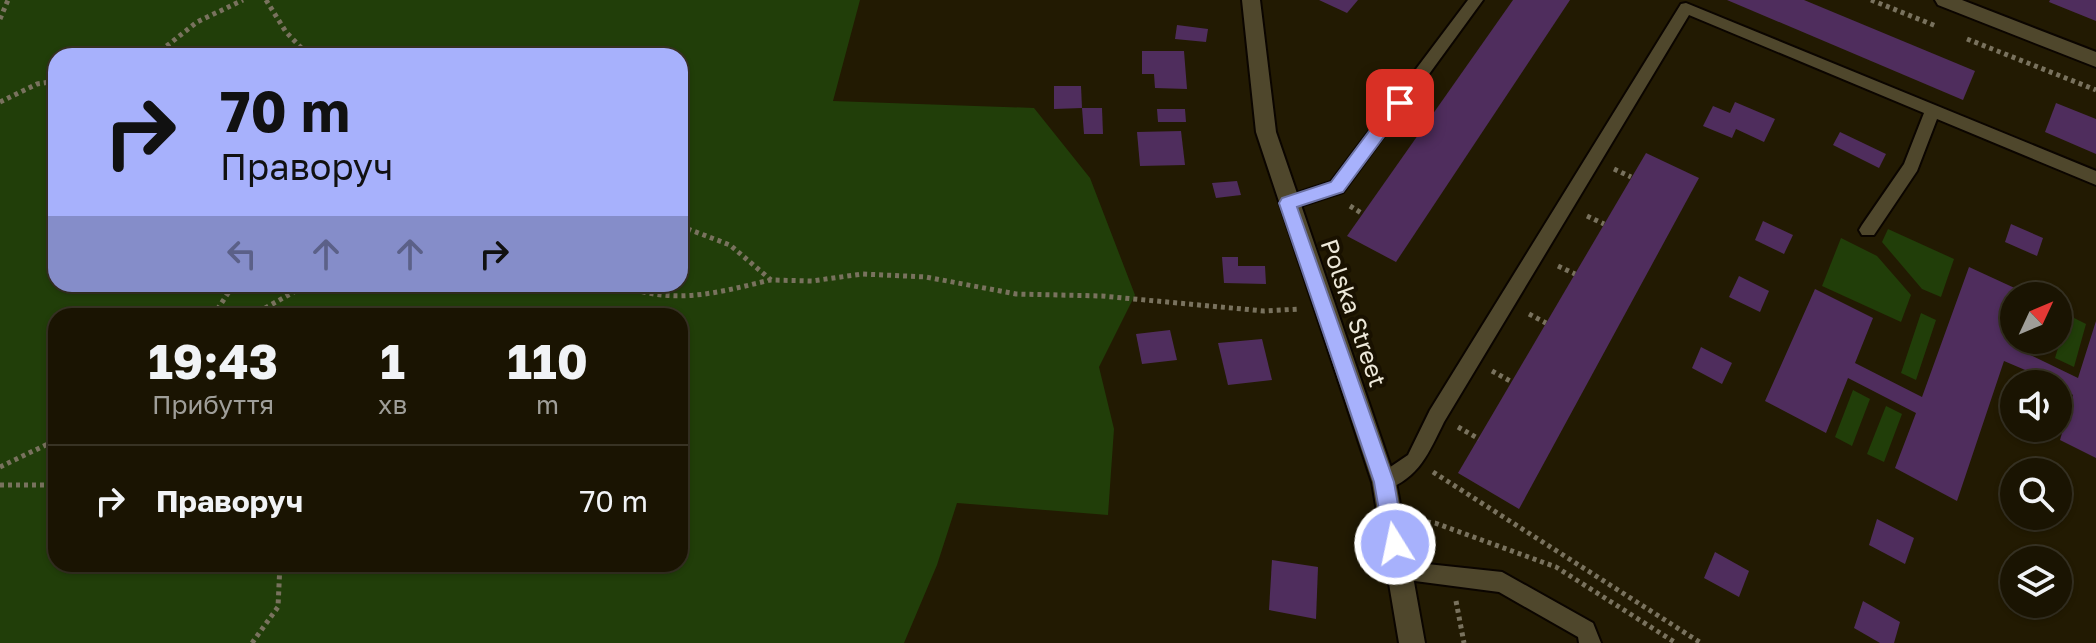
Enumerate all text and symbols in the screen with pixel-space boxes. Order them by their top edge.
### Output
pin [1366,69,1434,137]
text: 70 m [220,77,350,144]
icon: right [88,80,192,184]
icon: arrive [1378,81,1422,125]
text: Праворуч [220,145,393,188]
icon: left [220,232,264,276]
icon: ahead [304,232,348,276]
icon: ahead [388,232,432,276]
icon: right [472,232,516,276]
street label: Polska Street [1316,235,1393,390]
north arrow [2000,282,2072,354]
map controls [2000,282,2072,618]
text: 19:43 [148,332,278,390]
text: 1 [380,332,405,390]
text: 110 [507,332,588,390]
button: sound [2000,370,2072,442]
text: Прибуття [152,389,274,420]
text: хв [378,389,407,420]
text: m [536,389,559,420]
button: search [2000,458,2072,530]
icon: right [88,479,132,523]
text: Праворуч [156,483,303,519]
text: 70 m [579,483,648,519]
position arrow [1353,502,1437,586]
button: layers [2000,546,2072,618]

